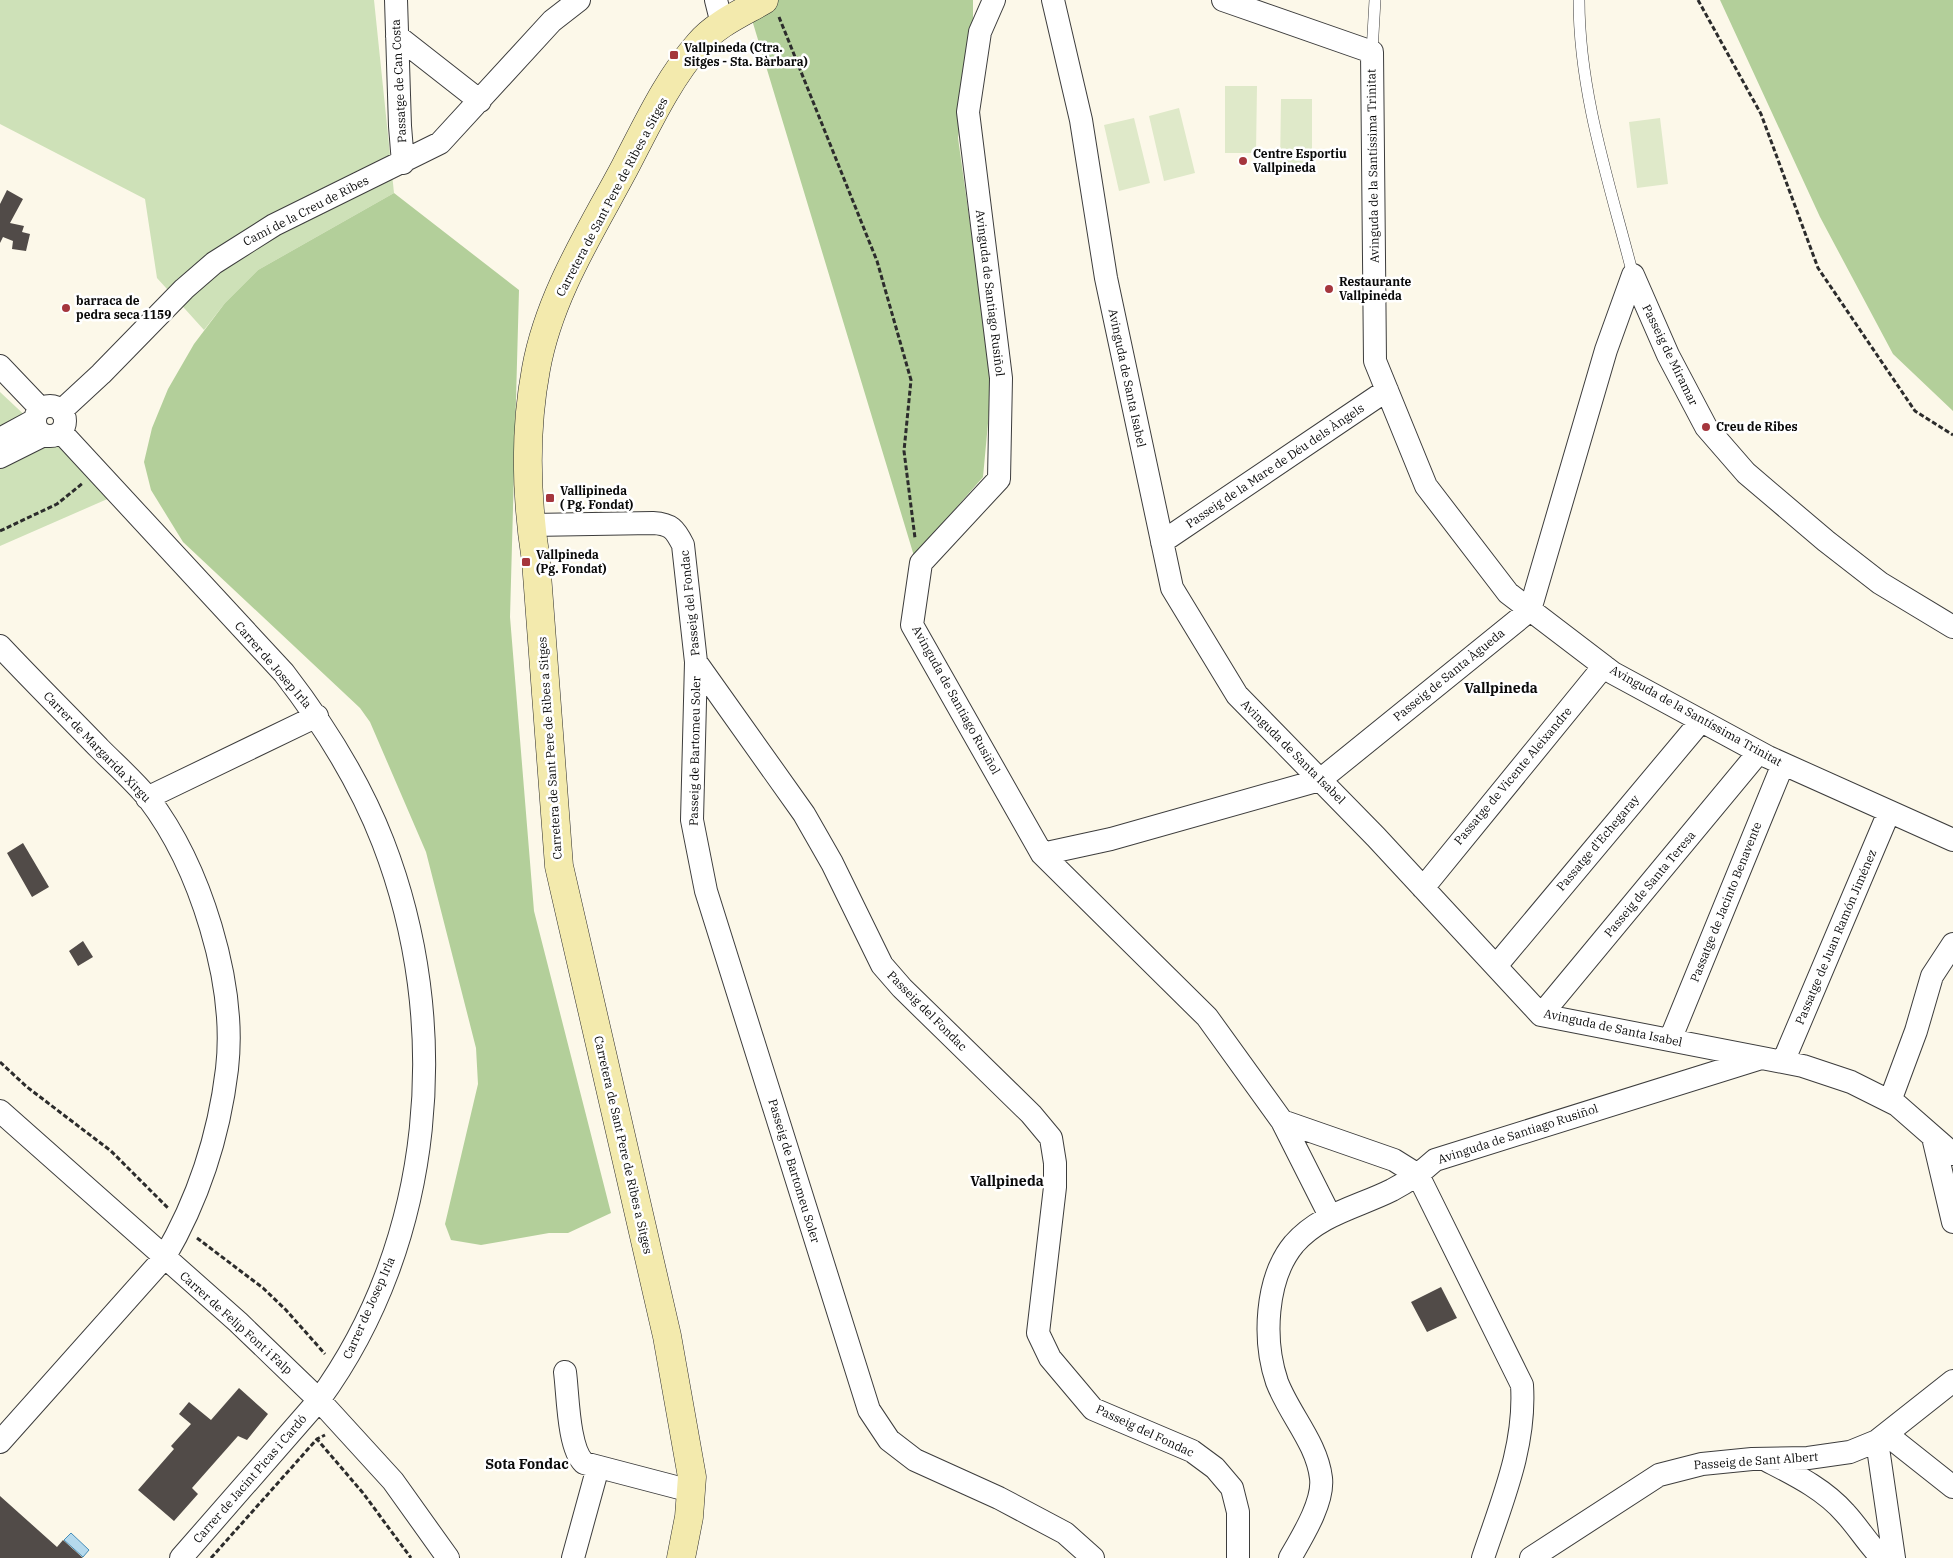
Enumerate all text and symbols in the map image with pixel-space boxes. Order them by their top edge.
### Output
street label: Passatge de Can Costa [388,18,409,143]
place label: Vallpineda (Ctra. Sitges - Sta. Bàrbara) [684,40,808,69]
marker: Vallpineda (Ctra. Sitges - Sta. Bàrbara) [668,49,680,61]
street label: Avinguda de la Santíssima Trinitat [1363,69,1382,263]
street label: Carretera de Sant Pere de Ribes a Sitges [552,95,671,299]
place label: Centre Esportiu Vallpineda [1253,146,1347,175]
marker: Centre Esportiu Vallpineda [1237,155,1249,167]
street label: Camí de la Creu de Ribes [240,172,371,249]
street label: Avinguda de Santiago Rusiñol [973,209,1008,378]
place label: Restaurante Vallpineda [1339,274,1412,303]
marker: Restaurante Vallpineda [1323,283,1335,295]
place label: barraca de pedra seca 1159 [76,293,171,322]
marker: barraca de pedra seca 1159 [60,302,72,314]
street label: Passeig de Miramar [1639,302,1702,409]
street label: Avinguda de Santa Isabel [1105,307,1150,449]
street label: Passeig de la Mare de Déu dels Àngels [1183,400,1367,531]
place label: Creu de Ribes [1716,419,1798,434]
marker: Creu de Ribes [1700,421,1712,433]
place label: Vallipineda ( Pg. Fondat) [560,483,633,512]
marker: Vallipineda ( Pg. Fondat) [544,492,556,504]
place label: Vallpineda (Pg. Fondat) [536,547,607,576]
street label: Passeig del Fondac [676,549,703,657]
marker: Vallpineda (Pg. Fondat) [520,556,532,568]
street label: Carrer de Josep Irla [232,618,315,711]
street label: Avinguda de Santiago Rusiñol [909,623,1004,777]
street label: Passeig de Santa Àgueda [1390,625,1508,724]
street label: Carretera de Sant Pere de Ribes a Sitges [534,636,565,860]
street label: Avinguda de la Santíssima Trinitat [1608,662,1785,769]
street label: Passeig de Bartomeu Soler [686,675,703,826]
district label: Vallpineda [1464,679,1538,697]
street label: Carrer de Margarida Xirgu [41,688,155,806]
street label: Avinguda de Santa Isabel [1238,696,1349,807]
street label: Passatge de Vicente Aleixandre [1451,704,1575,848]
street label: Passatge d'Echegaray [1553,791,1643,894]
street label: Passatge de Jacinto Benavente [1687,820,1765,984]
street label: Passeig de Santa Teresa [1601,827,1699,940]
street label: Passatge de Juan Ramón Jiménez [1792,847,1879,1027]
street label: Passeig del Fondac [884,968,970,1054]
street label: Avinguda de Santa Isabel [1542,1005,1684,1050]
street label: Carretera de Sant Pere de Ribes a Sitges [591,1034,656,1256]
street label: Passeig de Bartomeu Soler [765,1097,824,1245]
street label: Avinguda de Santiago Rusiñol [1436,1100,1600,1167]
district label: Vallpineda [970,1172,1044,1190]
street label: Carrer de Josep Irla [339,1254,398,1361]
street label: Carrer de Felip Font i Falp [177,1268,296,1377]
street label: Passeig del Fondac [1094,1401,1197,1460]
street label: Carrer de Jacint Picas i Cardó [190,1411,310,1546]
street label: Passeig de Sant Albert [1693,1449,1819,1472]
district label: Sota Fondac [485,1455,569,1473]

